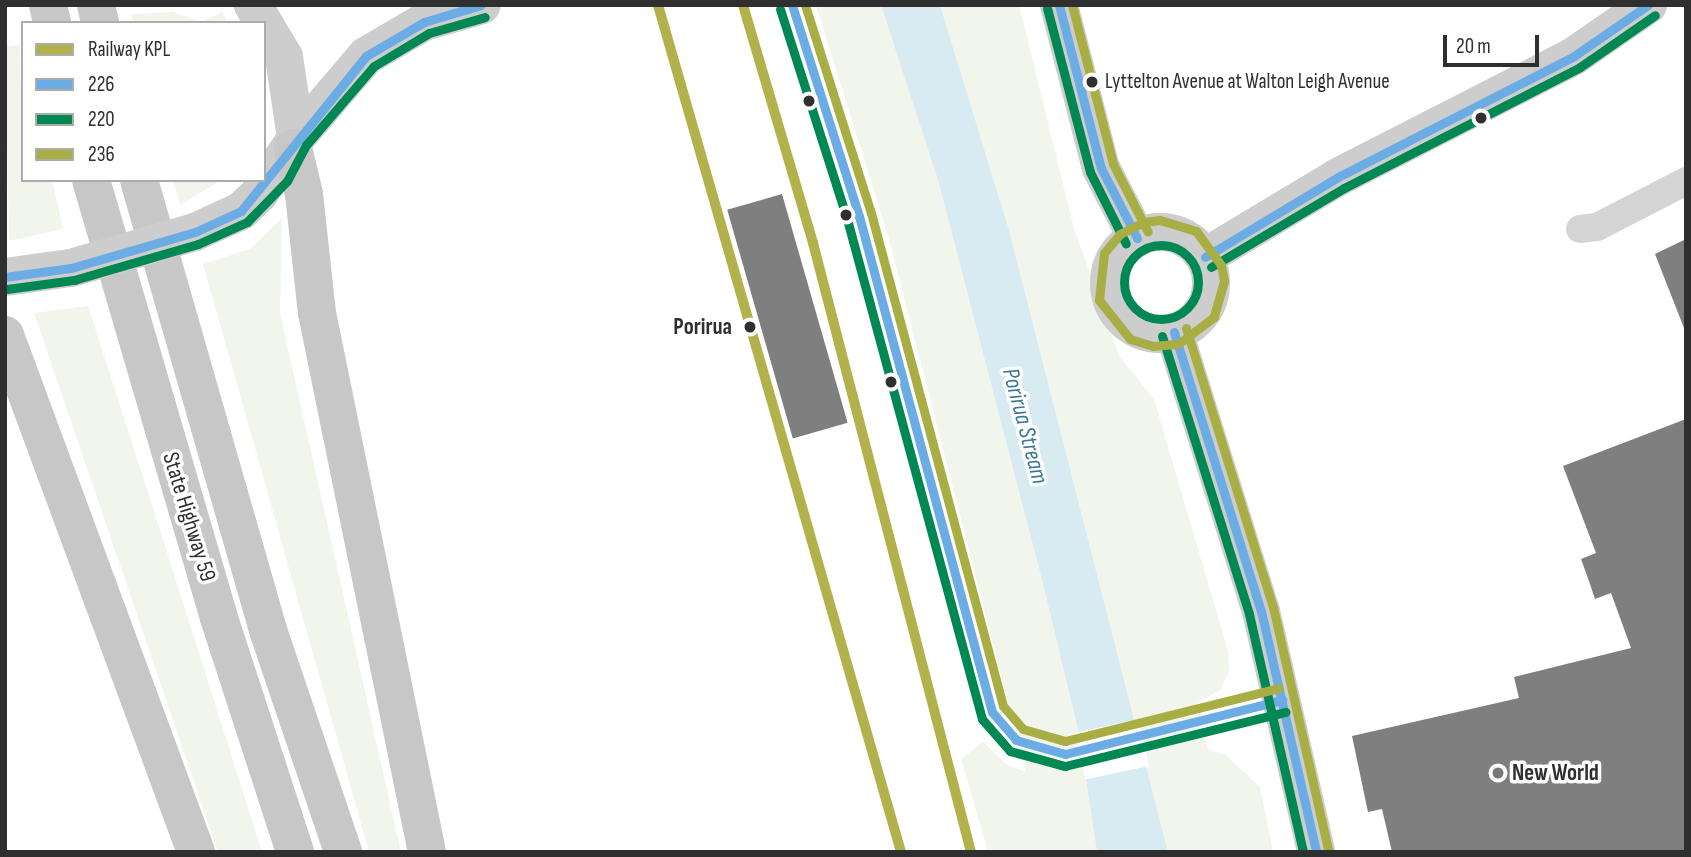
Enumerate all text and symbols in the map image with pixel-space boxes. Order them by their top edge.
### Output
legend [21,21,266,182]
scale bar [1446,21,1542,65]
text: 20 m [1456,34,1491,59]
text: Railway KPL [88,37,170,62]
place label: Lyttelton Avenue at Walton Leigh Avenue [1105,69,1390,95]
text: 226 [88,72,115,97]
marker: Lyttelton Avenue at Walton Leigh Avenue [1085,75,1099,89]
unlabelled marker [802,94,816,108]
text: 220 [88,107,115,132]
unlabelled marker [1474,111,1488,125]
text: 236 [88,142,115,167]
unlabelled marker [839,208,853,222]
place label: Porirua [673,313,732,341]
marker: Porirua [739,316,761,338]
water label: Porirua Stream [996,365,1054,487]
unlabelled marker [884,375,898,389]
street label: State Highway 59 [156,449,222,585]
place label: New World [1512,759,1599,787]
marker: New World [1490,765,1506,781]

